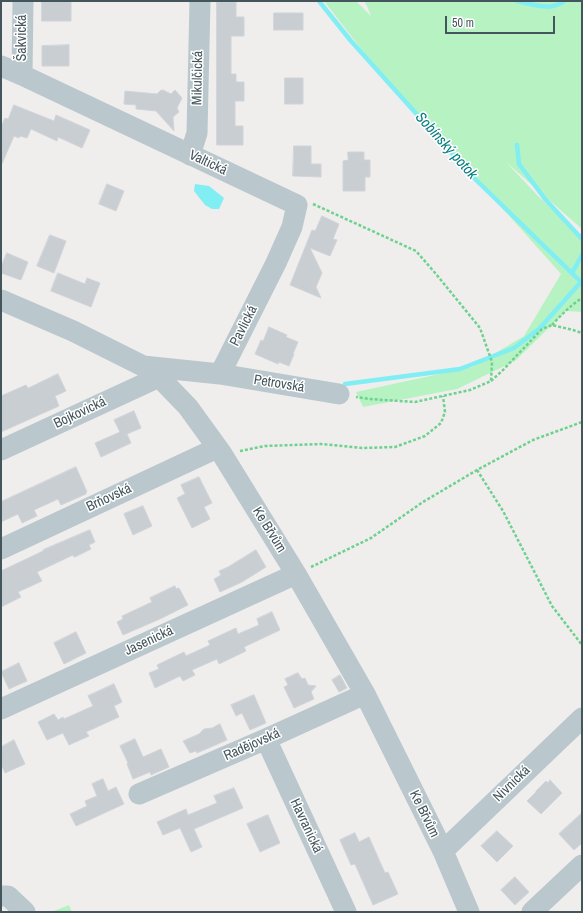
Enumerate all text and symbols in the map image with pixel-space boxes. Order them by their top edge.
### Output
scale bar [447,8,557,34]
street label: Šakvická [14,15,30,61]
text: 50 m [452,15,474,31]
street label: Mikulčická [189,51,207,105]
water label: Sobínský potok [411,109,481,183]
street label: Valtická [186,147,230,179]
street label: Pavlická [227,303,261,349]
street label: Petrovská [252,372,306,396]
street label: Bojkovická [51,394,109,432]
street label: Brňovská [84,480,134,516]
street label: Ke Břvům [249,504,289,556]
street label: Jasenická [122,622,176,660]
street label: Radějovská [221,725,283,765]
street label: Nivnická [490,762,534,806]
street label: Ke Břvům [405,788,443,840]
street label: Havranická [286,796,326,856]

